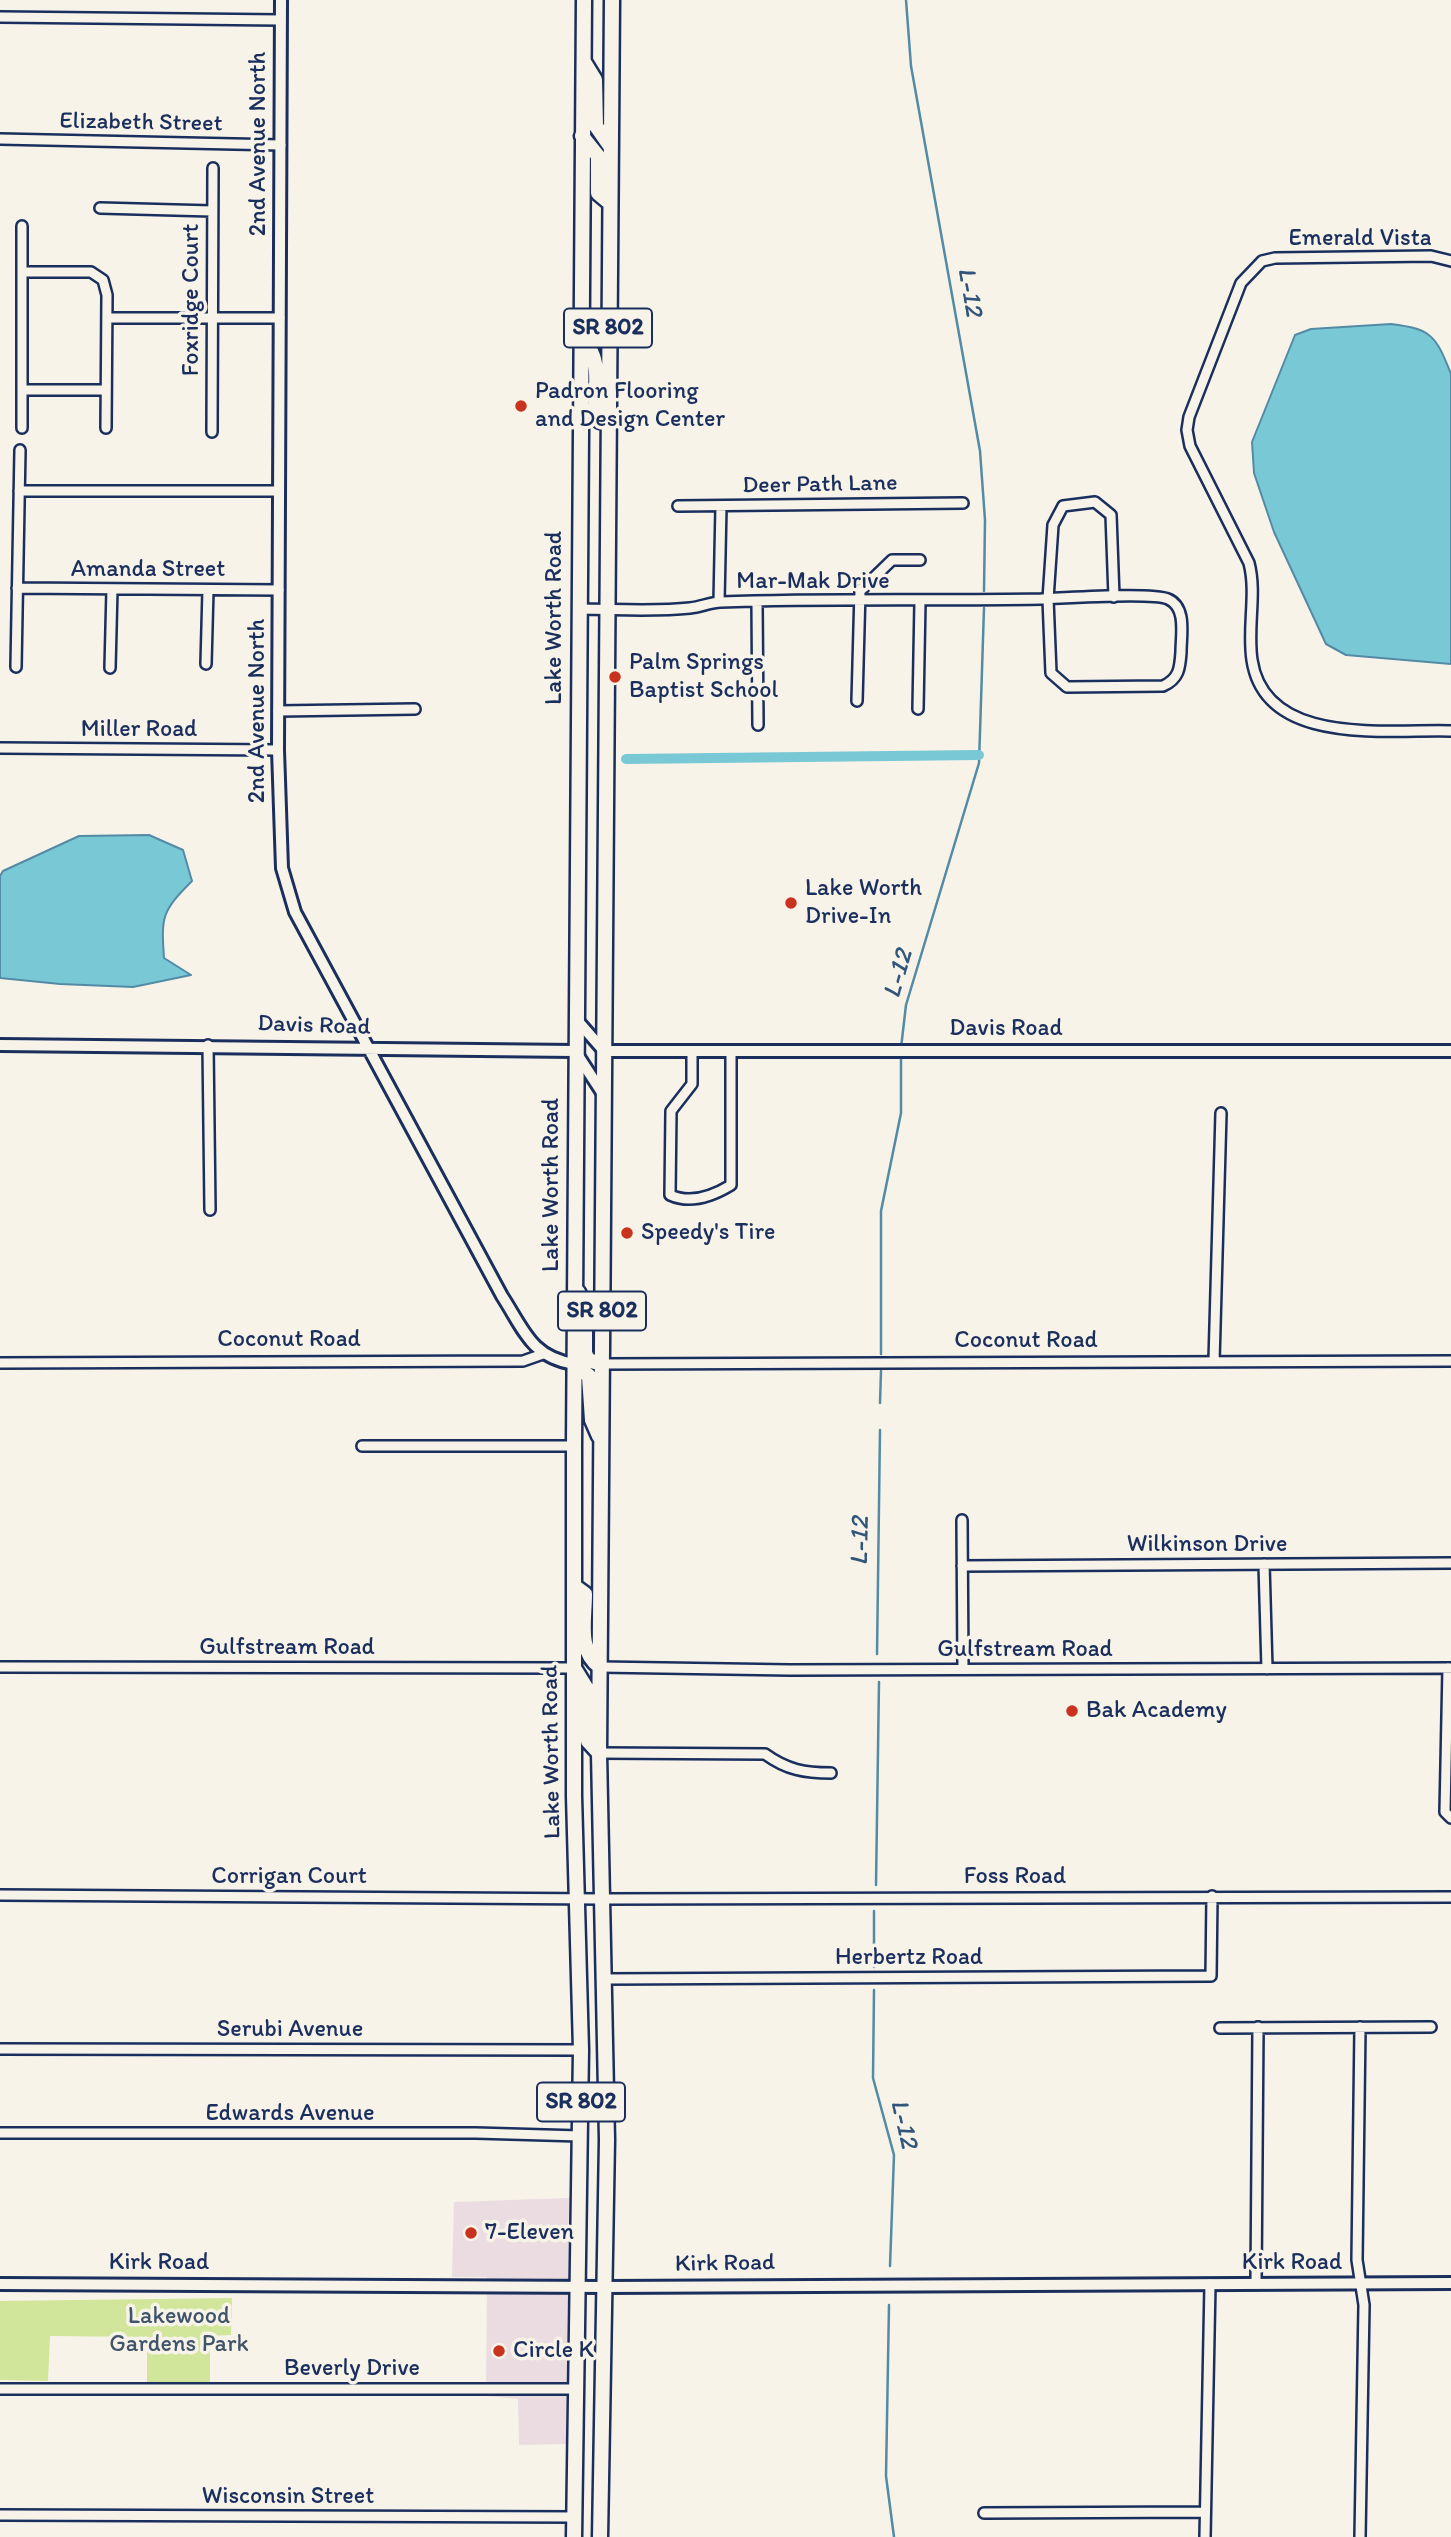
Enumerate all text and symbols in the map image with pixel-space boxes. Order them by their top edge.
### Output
street label: 2nd Avenue North [245,52,273,236]
street label: Elizabeth Street [59,107,223,139]
street label: Foxridge Court [178,224,206,376]
street label: Emerald Vista [1289,225,1431,253]
water label: L-12 [949,265,989,319]
road number: SR 802 [564,308,652,348]
place label: Padron Flooring and Design Center [535,378,725,434]
marker: Padron Flooring and Design Center [513,398,529,414]
street label: Deer Path Lane [742,469,898,501]
street label: Lake Worth Road [541,531,569,705]
street label: Amanda Street [71,556,225,584]
street label: Mar-Mak Drive [736,568,890,596]
street label: 2nd Avenue North [244,619,272,803]
place label: Palm Springs Baptist School [629,649,778,705]
marker: Palm Springs Baptist School [607,669,623,685]
street label: Miller Road [81,716,197,744]
place label: Lake Worth Drive-In [805,875,922,931]
marker: Lake Worth Drive-In [783,895,799,911]
water label: L-12 [877,946,921,1002]
street label: Davis Road [257,1010,371,1042]
street label: Davis Road [949,1015,1063,1043]
street label: Lake Worth Road [538,1098,566,1272]
place label: Speedy's Tire [641,1219,775,1247]
marker: Speedy's Tire [619,1225,635,1241]
road number: SR 802 [558,1292,646,1330]
street label: Coconut Road [217,1326,361,1354]
street label: Coconut Road [954,1327,1098,1355]
water label: L-12 [845,1516,877,1566]
street label: Wilkinson Drive [1127,1531,1287,1559]
street label: Gulfstream Road [199,1634,375,1662]
street label: Gulfstream Road [937,1636,1113,1664]
street label: Lake Worth Road [536,1665,568,1839]
place label: Bak Academy [1086,1697,1227,1725]
marker: Bak Academy [1064,1703,1080,1719]
street label: Corrigan Court [211,1863,367,1891]
street label: Foss Road [964,1863,1066,1891]
street label: Herbertz Road [835,1944,983,1972]
street label: Serubi Avenue [217,2016,363,2044]
road number: SR 802 [537,2082,625,2122]
water label: L-12 [882,2096,924,2152]
street label: Edwards Avenue [205,2100,375,2128]
place label: 7-Eleven [485,2219,574,2247]
marker: 7-Eleven [463,2225,479,2241]
street label: Kirk Road [109,2249,209,2277]
street label: Kirk Road [675,2249,775,2279]
street label: Kirk Road [1242,2249,1342,2277]
park label: Lakewood Gardens Park [109,2303,249,2359]
place label: Circle K [513,2337,594,2365]
marker: Circle K [491,2343,507,2359]
street label: Beverly Drive [284,2355,420,2383]
street label: Wisconsin Street [202,2483,374,2511]

